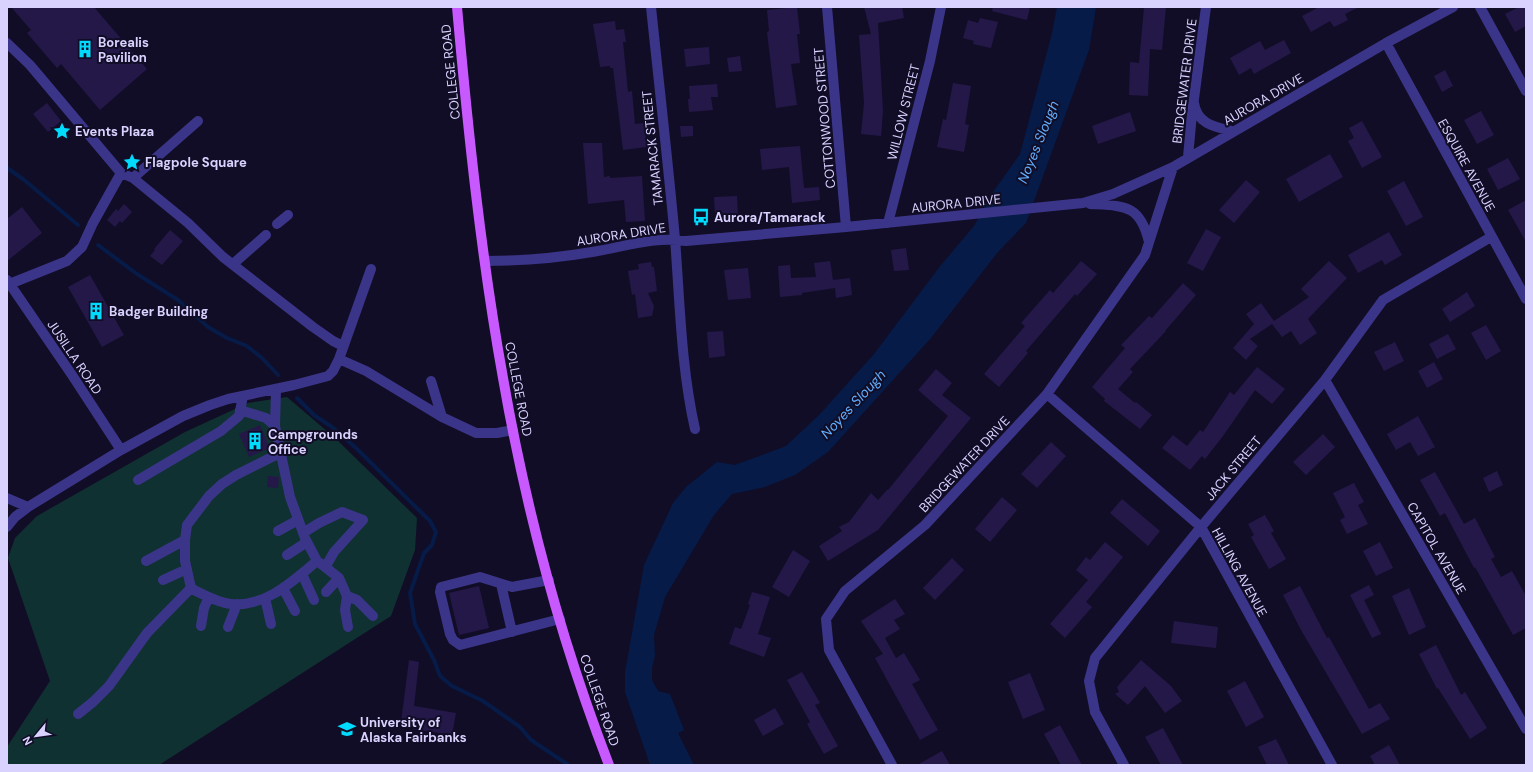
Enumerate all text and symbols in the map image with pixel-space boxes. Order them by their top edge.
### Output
street label: BRIDGEWATER DRIVE [1168,18,1201,144]
street label: COLLEGE ROAD [437,23,464,120]
place label: Borealis Pavilion [98,34,149,66]
building icon: Borealis Pavilion [75,39,95,59]
street label: COTTONWOOD STREET [810,47,839,189]
street label: WILLOW STREET [883,62,924,162]
street label: AURORA DRIVE [1220,70,1307,129]
street label: TAMARACK STREET [638,90,667,206]
water label: Noyes Slough [1013,98,1063,186]
street label: ESQUIRE AVENUE [1434,116,1499,215]
place icon: Events Plaza [52,121,72,141]
place label: Events Plaza [75,123,154,140]
place icon: Flagpole Square [122,152,142,172]
place label: Flagpole Square [145,154,247,171]
street label: AURORA DRIVE [910,190,1002,217]
bus stop icon: Aurora/Tamarack [691,207,711,227]
place label: Aurora/Tamarack [714,209,826,226]
street label: AURORA DRIVE [575,219,667,250]
building icon: Badger Building [86,301,106,321]
place label: Badger Building [109,303,209,320]
street label: JUSILLA ROAD [43,317,106,398]
street label: COLLEGE ROAD [501,340,536,438]
water label: Noyes Slough [817,366,889,442]
street label: BRIDGEWATER DRIVE [915,413,1013,516]
place label: Campgrounds Office [268,426,358,458]
building icon: Campgrounds Office [245,431,265,451]
street label: JACK STREET [1202,433,1265,504]
street label: CAPITOL AVENUE [1403,499,1470,597]
street label: HILLING AVENUE [1208,525,1271,620]
street label: COLLEGE ROAD [576,652,623,748]
place label: University of Alaska Fairbanks [360,714,467,746]
north arrow [16,716,56,756]
school or university icon: University of Alaska Fairbanks [337,719,357,739]
text: N [19,734,35,748]

